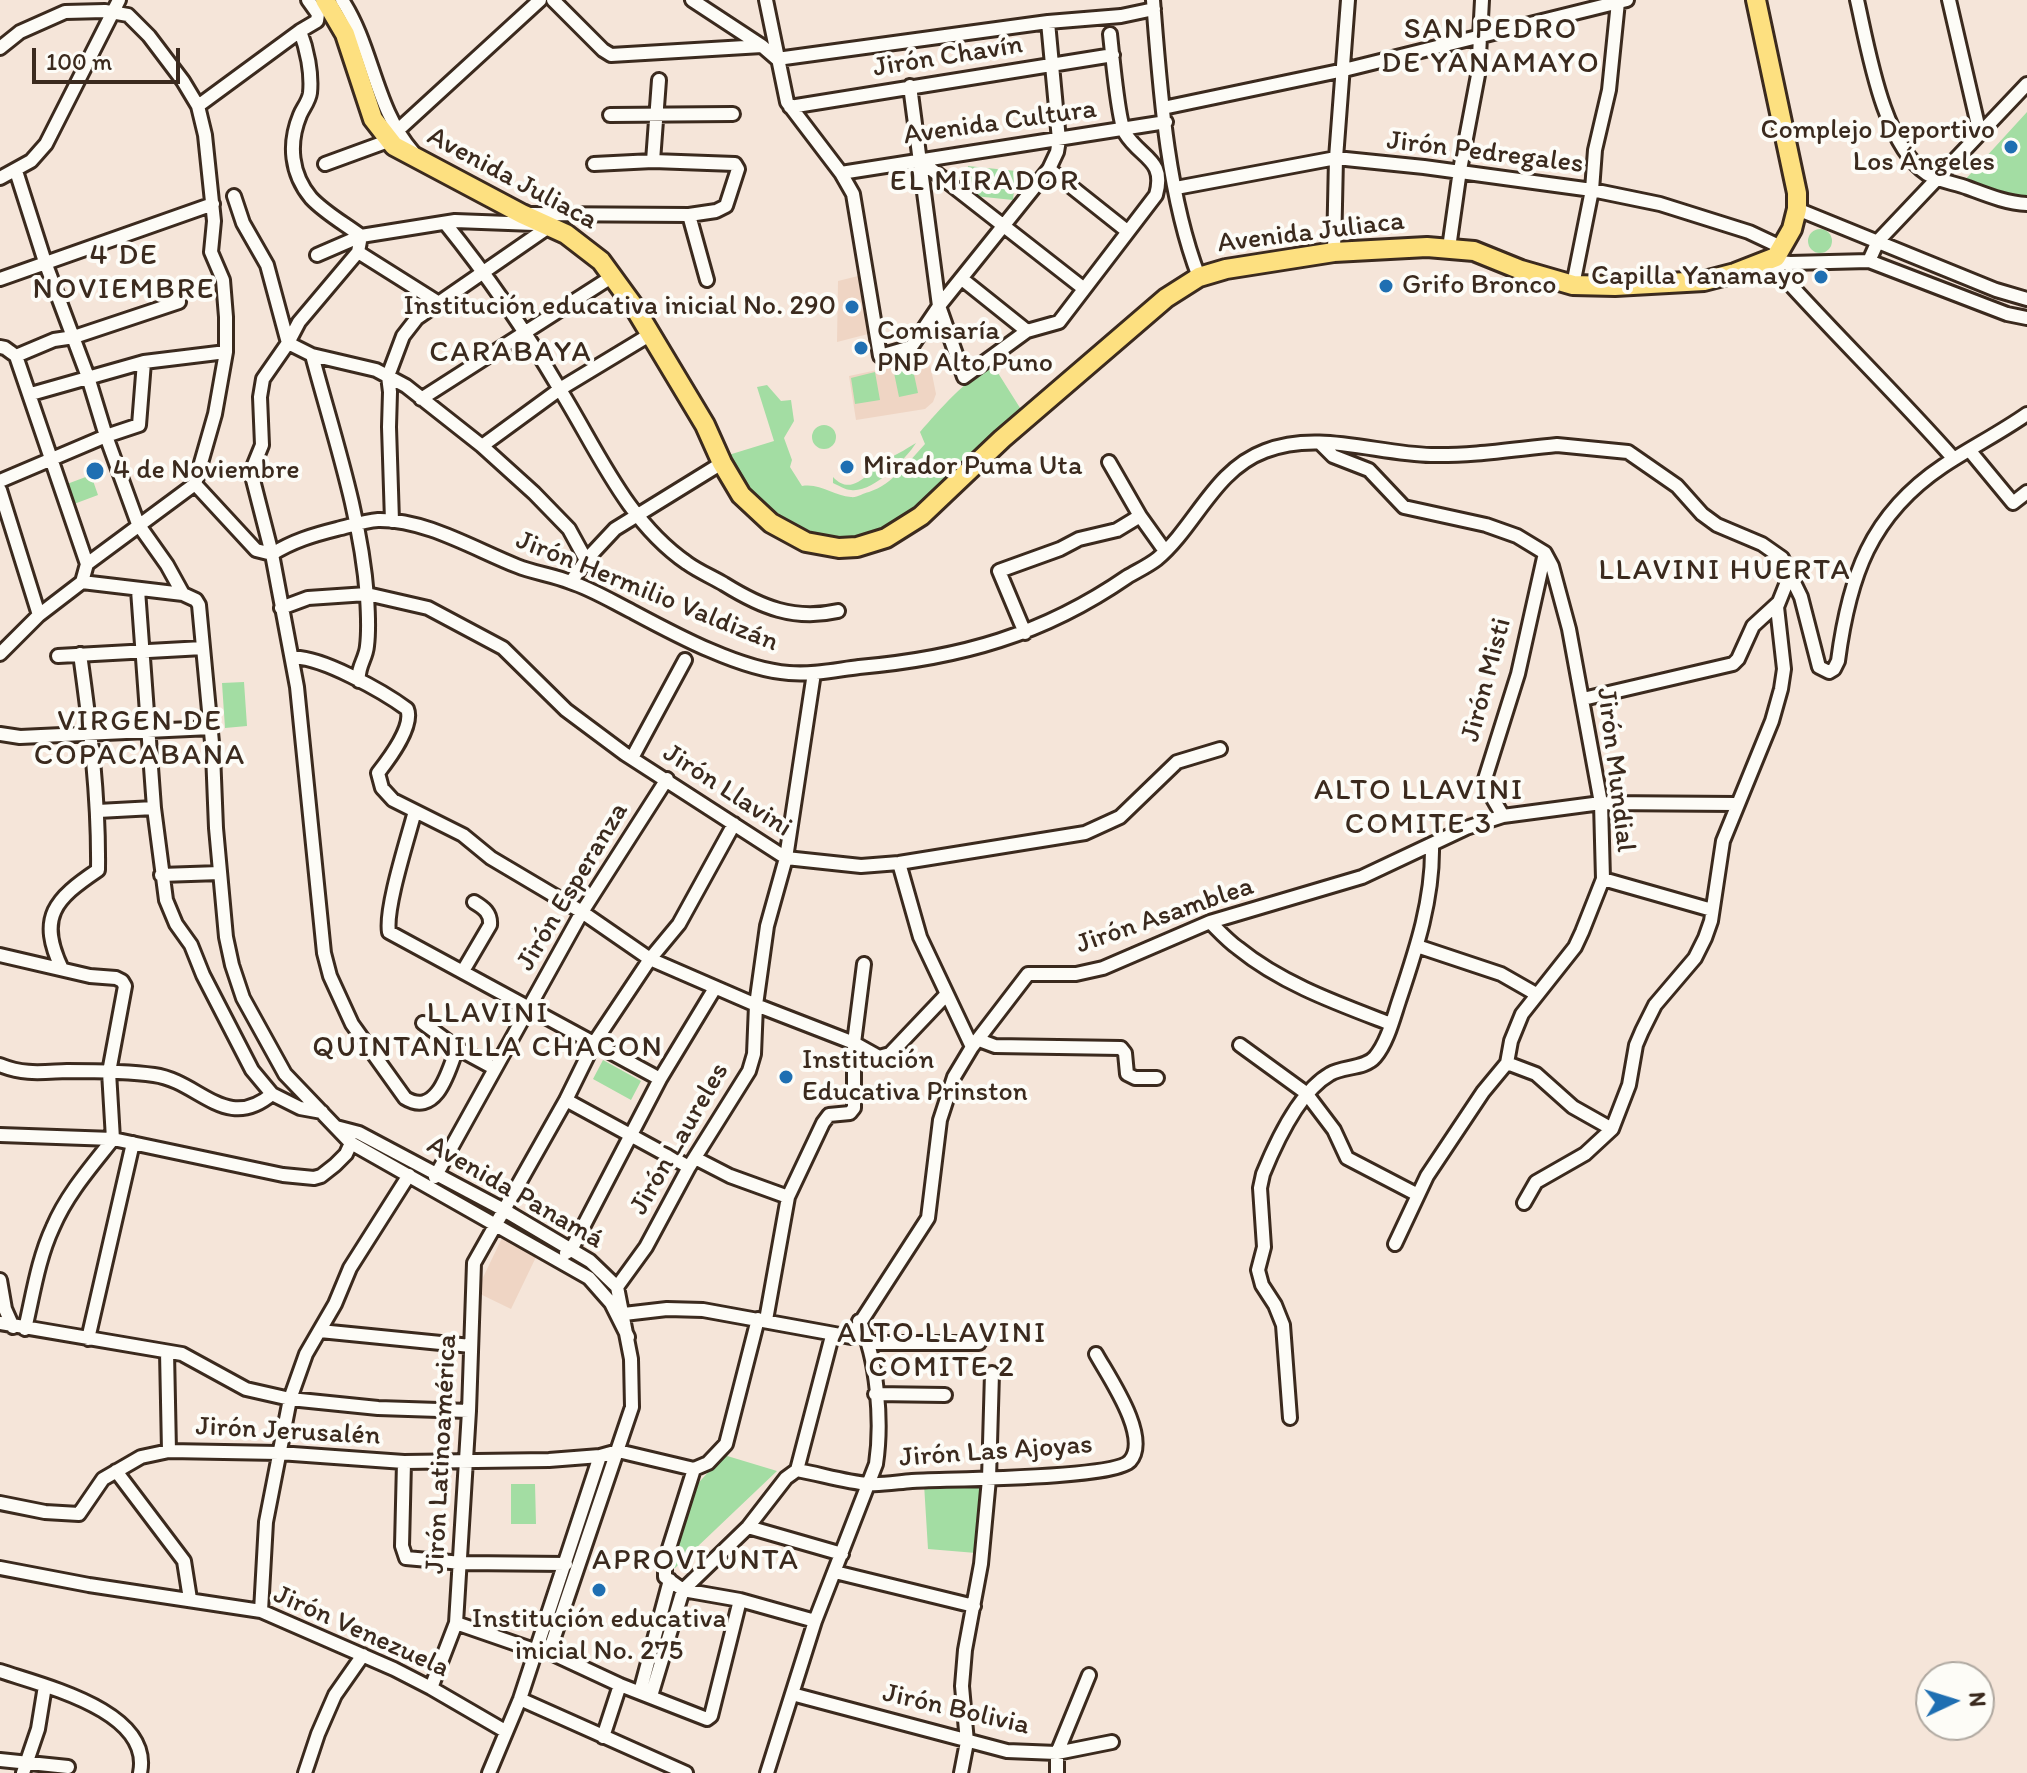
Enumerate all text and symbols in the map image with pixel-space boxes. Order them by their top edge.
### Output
district label: SAN PEDRO DE YANAMAYO [1381,12,1601,82]
street label: Jirón Chavín [871,29,1025,85]
scale bar [36,32,184,82]
text: 100 m [46,47,112,76]
street label: Avenida Cultura [901,93,1099,153]
place label: Complejo Deportivo Los Ángeles [1760,114,1995,180]
street label: Avenida Juliaca [421,120,603,238]
street label: Jirón Pedregales [1385,124,1585,182]
marker: Complejo Deportivo Los Ángeles [2002,138,2020,156]
district label: EL MIRADOR [890,164,1080,200]
street label: Avenida Juliaca [1216,205,1406,261]
district label: 4 DE NOVIEMBRE [34,238,214,308]
place label: Capilla Yanamayo [1591,260,1805,294]
marker: Capilla Yanamayo [1812,268,1830,286]
place label: Grifo Bronco [1402,269,1557,303]
marker: Grifo Bronco [1377,277,1395,295]
place label: Institución educativa inicial No. 290 [403,290,836,324]
marker: Institución educativa inicial No. 290 [843,298,861,316]
place label: Comisaría PNP Alto Puno [877,315,1053,381]
district label: CARABAYA [428,335,594,371]
marker: Comisaría PNP Alto Puno [852,339,870,357]
place label: Mirador Puma Uta [863,450,1082,484]
place label: 4 de Noviembre [113,454,300,488]
marker: Mirador Puma Uta [838,458,856,476]
marker: 4 de Noviembre [84,460,106,482]
street label: Jirón Hermilio Valdizán [511,524,783,660]
district label: LLAVINI HUERTA [1598,553,1852,589]
street label: Jirón Misti [1454,614,1520,746]
street label: Jirón Mundial [1588,686,1642,854]
district label: VIRGEN DE COPACABANA [33,704,247,774]
street label: Jirón Llavini [656,737,798,845]
district label: ALTO LLAVINI COMITE 3 [1314,773,1524,844]
street label: Jirón Esperanza [510,797,636,977]
street label: Jirón Asamblea [1072,870,1258,962]
district label: LLAVINI QUINTANILLA CHACON [313,996,663,1066]
place label: Institución Educativa Prinston [802,1044,1028,1110]
street label: Jirón Laureles [623,1057,737,1221]
marker: Institución Educativa Prinston [777,1068,795,1086]
street label: Avenida Panamá [421,1129,609,1257]
district label: ALTO LLAVINI COMITE 2 [837,1316,1047,1386]
street label: Jirón Latinoamérica [419,1333,465,1575]
street label: Jirón Jerusalén [195,1410,381,1454]
street label: Jirón Las Ajoyas [898,1428,1094,1476]
district label: APROVI UNTA [591,1543,801,1579]
street label: Jirón Venezuela [268,1578,454,1686]
marker: Institución educativa inicial No. 275 [590,1581,608,1599]
place label: Institución educativa inicial No. 275 [472,1603,726,1669]
north arrow [1915,1661,1995,1741]
street label: Jirón Bolivia [879,1677,1033,1743]
text: N [1963,1691,1991,1708]

